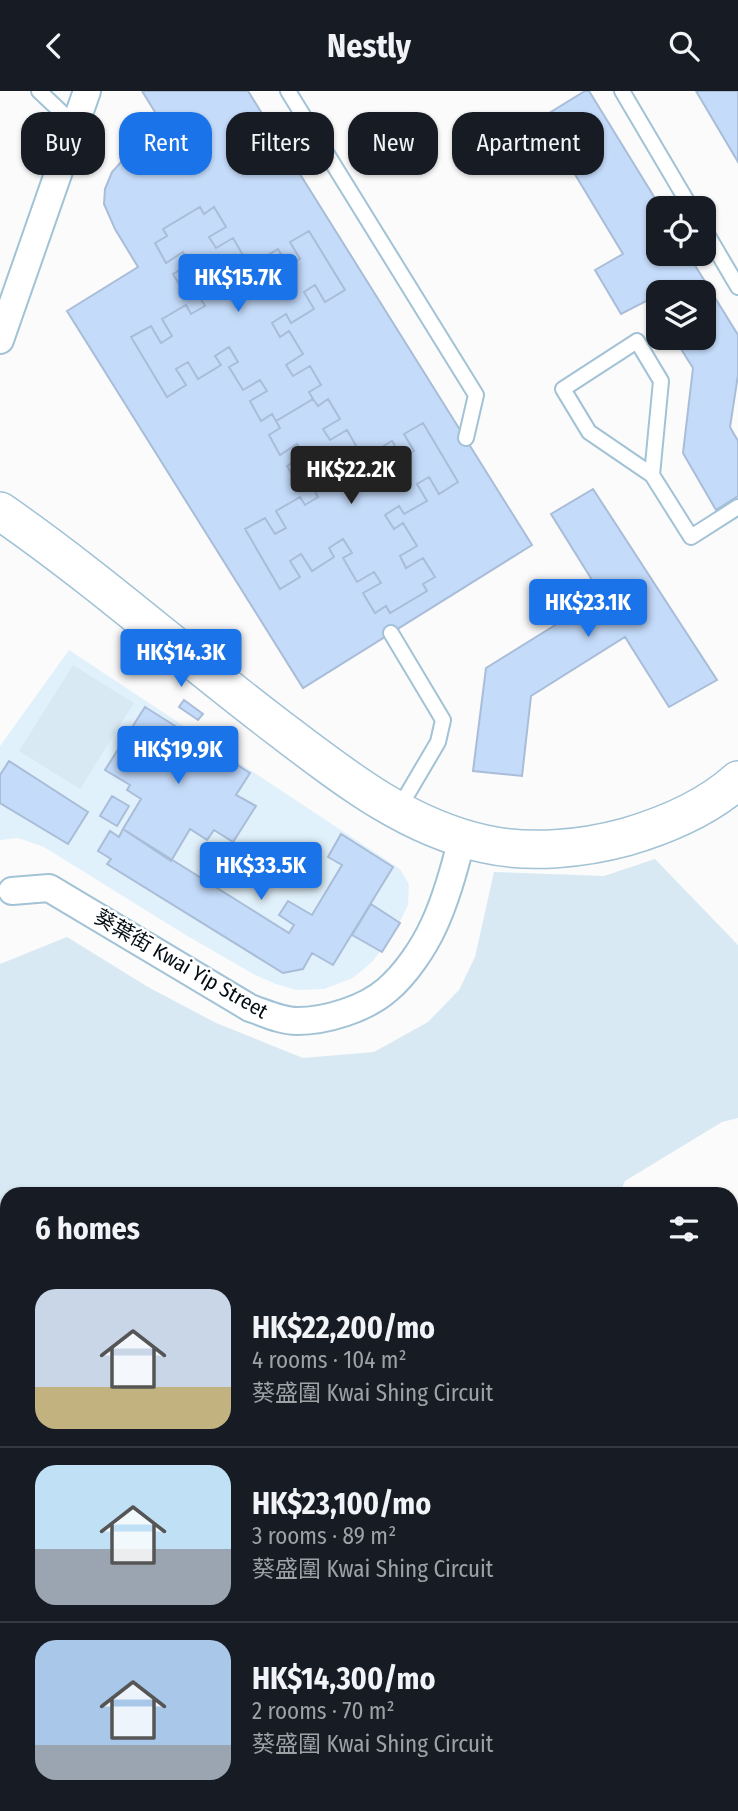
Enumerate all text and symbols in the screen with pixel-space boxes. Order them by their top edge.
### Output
icon: back [35,27,73,65]
text: Nestly [327,27,411,65]
icon: search [665,27,703,65]
chip: Buy [21,112,105,175]
chip: Rent [119,112,212,175]
chip: Filters [226,112,334,175]
chip: New [348,112,438,175]
chip: Apartment [452,112,604,175]
map controls [646,196,716,350]
button: locate [646,196,716,266]
pin: HK$15.7K [166,255,310,314]
text: HK$15.7K [194,263,282,291]
button: layers [646,280,716,350]
pin: HK$22.2K [279,447,423,506]
text: HK$22.2K [307,455,395,483]
pin: HK$23.1K [516,580,660,639]
text: HK$23.1K [545,588,631,616]
pin: HK$14.3K [109,629,253,689]
text: HK$14.3K [136,638,226,666]
pin: HK$19.9K [106,727,250,786]
text: HK$19.9K [133,735,223,763]
pin: HK$33.5K [189,843,333,902]
text: HK$33.5K [216,851,306,879]
street label: 葵葉街 Kwai Yip Street [89,904,273,1024]
icon: filters [665,1210,703,1248]
text: 6 homes [35,1211,140,1247]
text: HK$22,200/mo [252,1310,435,1346]
icon: home [91,1317,175,1401]
text: 4 rooms · 104 m² [252,1346,407,1374]
text: 葵盛圍 Kwai Shing Circuit [252,1379,493,1407]
text: HK$23,100/mo [252,1486,431,1522]
icon: home [91,1493,175,1577]
text: 3 rooms · 89 m² [252,1522,396,1550]
text: 葵盛圍 Kwai Shing Circuit [252,1555,493,1583]
text: HK$14,300/mo [252,1661,435,1697]
icon: home [91,1668,175,1752]
text: 2 rooms · 70 m² [252,1697,395,1725]
text: 葵盛圍 Kwai Shing Circuit [252,1730,493,1758]

